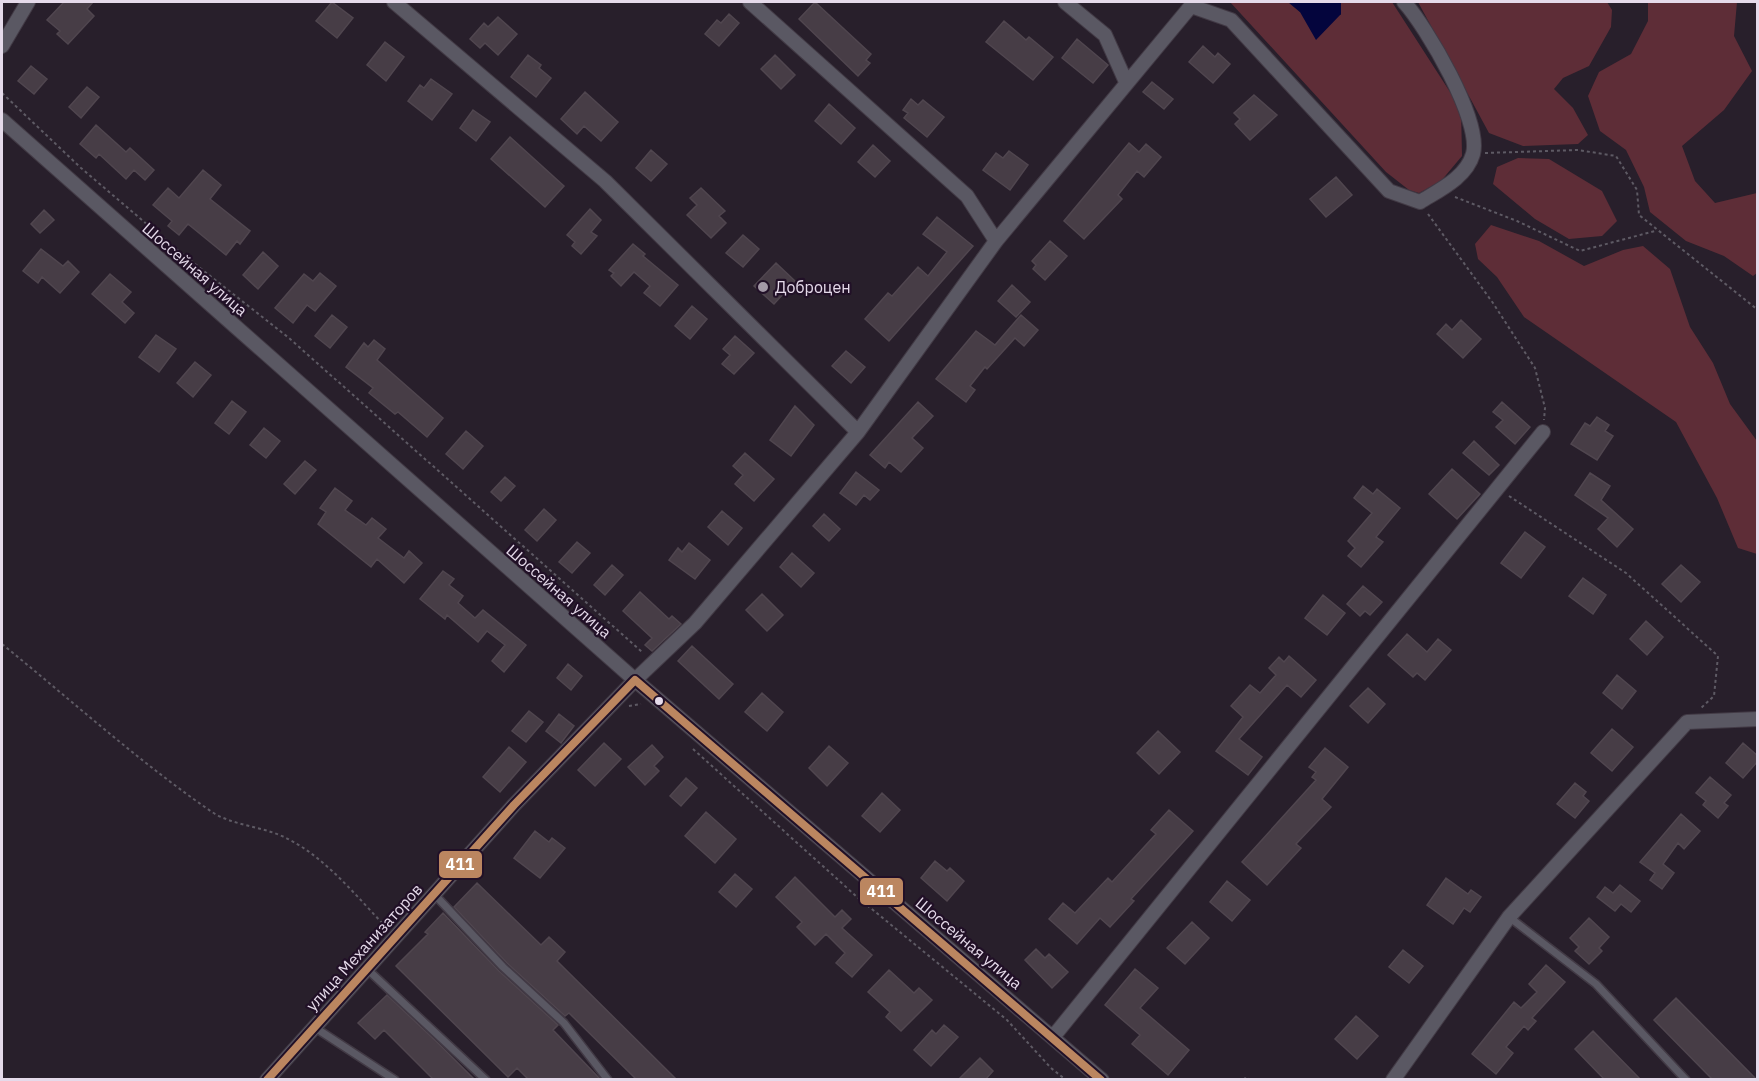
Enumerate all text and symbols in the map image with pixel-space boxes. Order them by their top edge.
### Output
street label: Шоссейная улица [138,218,252,320]
place label: Доброцен [775,277,851,297]
marker: Доброцен [756,280,770,294]
street label: Шоссейная улица [502,540,616,642]
unlabelled marker [653,695,665,707]
line badge: 411 [438,850,483,879]
text: 411 [446,854,475,874]
line badge: 411 [859,877,904,906]
street label: улица Механизаторов [301,879,427,1015]
text: 411 [867,881,896,901]
street label: Шоссейная улица [912,893,1027,994]

